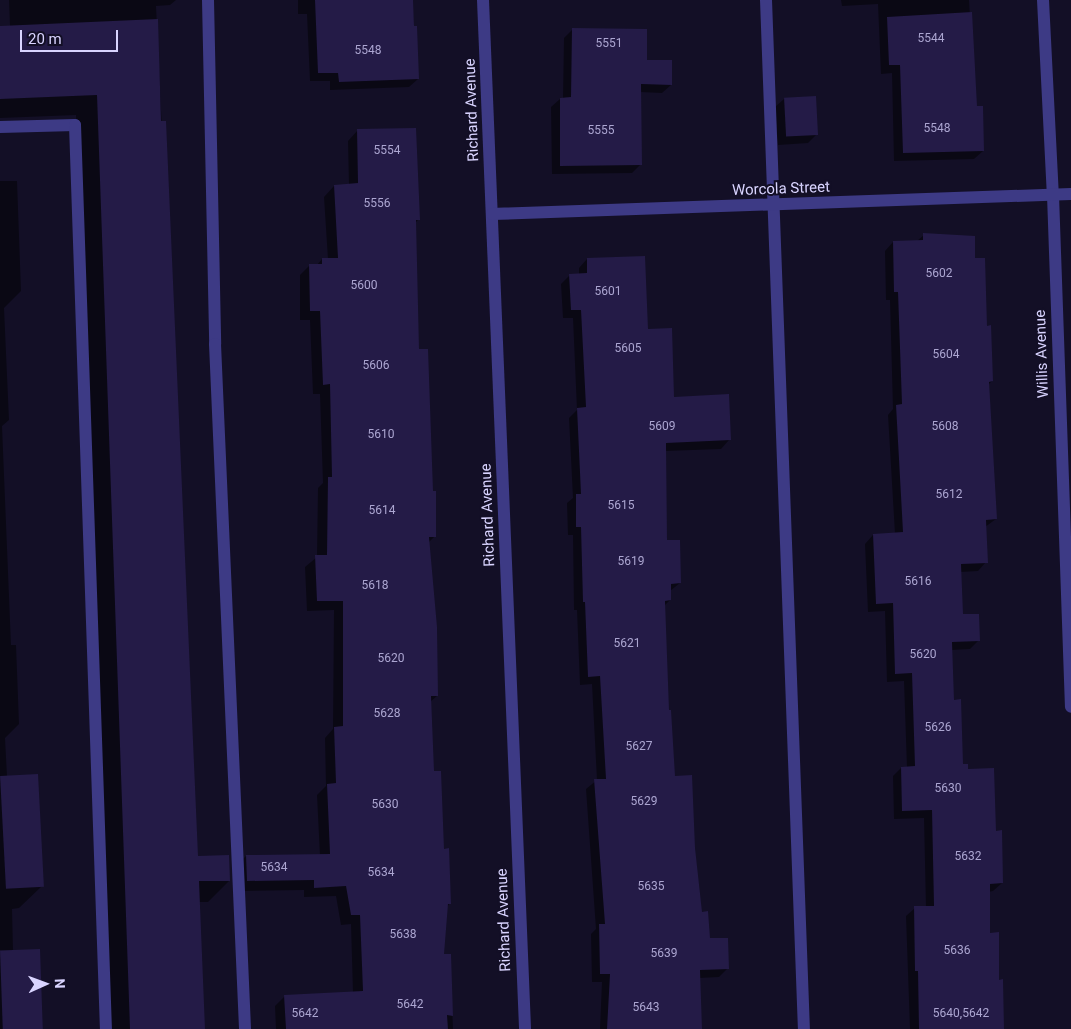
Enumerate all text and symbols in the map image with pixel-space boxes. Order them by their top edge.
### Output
scale bar [22,20,120,52]
text: 20 m [28,30,62,48]
house number: 5544 [918,32,944,46]
house number: 5551 [596,37,622,51]
house number: 5548 [355,44,381,58]
street label: Richard Avenue [461,58,483,162]
house number: 5548 [924,122,950,136]
house number: 5555 [588,124,614,138]
house number: 5554 [374,144,400,158]
street label: Worcola Street [732,178,830,200]
house number: 5556 [364,197,390,211]
house number: 5602 [926,267,952,281]
house number: 5600 [351,279,377,293]
house number: 5601 [595,285,621,299]
street label: Willis Avenue [1031,310,1053,398]
house number: 5605 [615,342,641,356]
house number: 5604 [933,348,959,362]
house number: 5606 [363,359,389,373]
house number: 5609 [649,420,675,434]
house number: 5608 [932,420,958,434]
house number: 5610 [368,428,394,442]
street label: Richard Avenue [477,463,499,567]
house number: 5612 [936,488,962,502]
house number: 5615 [608,499,634,513]
house number: 5614 [369,504,395,518]
house number: 5619 [618,555,644,569]
house number: 5616 [905,575,931,589]
house number: 5618 [362,579,388,593]
house number: 5621 [614,637,640,651]
house number: 5620 [910,648,936,662]
house number: 5620 [378,652,404,666]
house number: 5628 [374,707,400,721]
house number: 5626 [925,721,951,735]
house number: 5627 [626,740,652,754]
house number: 5630 [935,782,961,796]
house number: 5629 [631,795,657,809]
house number: 5630 [372,798,398,812]
house number: 5632 [955,850,981,864]
house number: 5634 [261,861,287,875]
house number: 5634 [368,866,394,880]
street label: Richard Avenue [493,868,515,972]
house number: 5635 [638,880,664,894]
house number: 5638 [390,928,416,942]
house number: 5636 [944,944,970,958]
house number: 5639 [651,947,677,961]
north arrow [20,959,70,1009]
text: N [52,978,68,989]
house number: 5642 [397,998,423,1012]
house number: 5643 [633,1001,659,1015]
house number: 5642 [292,1007,318,1021]
house number: 5640,5642 [933,1007,989,1021]

